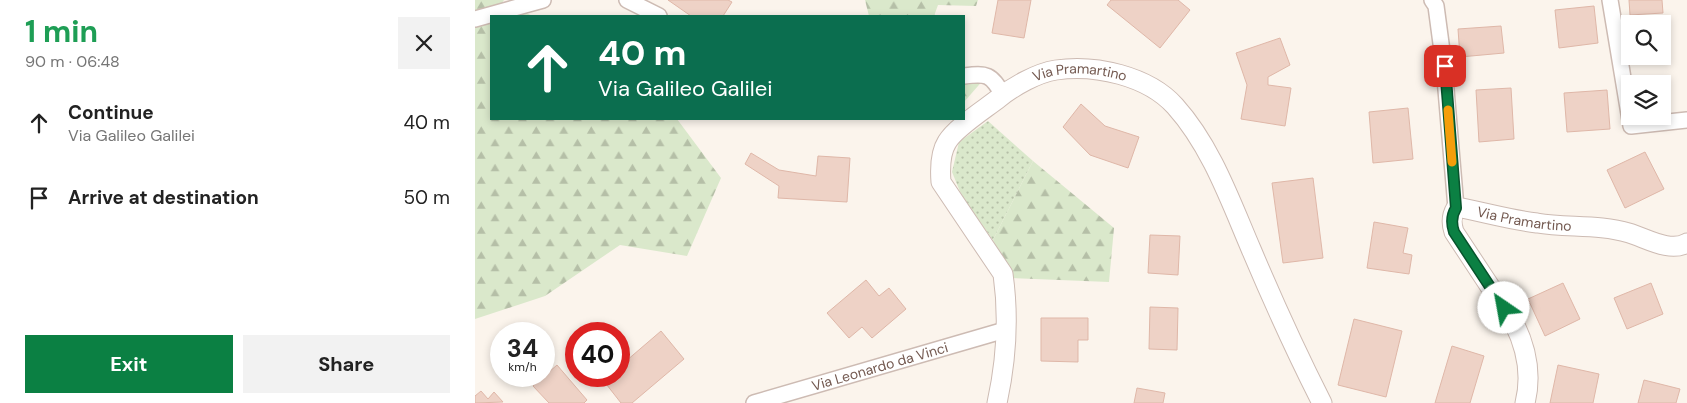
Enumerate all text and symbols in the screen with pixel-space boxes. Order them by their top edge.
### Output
text: 1 min [25,12,98,51]
map controls [1621,15,1671,125]
button: search [1621,15,1671,65]
button: close [398,17,450,69]
text: 40 m [598,30,687,76]
icon: ahead [515,35,580,100]
pin [1424,45,1466,87]
text: 90 m · 06:48 [25,51,120,72]
icon: arrive [1431,52,1459,80]
street label: Via Pramartino [1030,59,1129,85]
text: Via Galileo Galilei [598,74,772,103]
button: layers [1621,75,1671,125]
text: Continue [68,100,154,125]
icon: ahead [25,109,53,137]
text: 40 m [403,110,450,135]
text: Via Galileo Galilei [68,125,195,146]
icon: arrive [25,184,53,212]
text: Arrive at destination [68,185,259,210]
text: 50 m [403,185,450,210]
street label: Via Pramartino [1475,202,1572,235]
position arrow [1477,281,1529,333]
speed limit sign: 40 [565,322,630,387]
text: 34 [507,332,538,365]
button: Exit [25,335,233,393]
button: Share [243,335,450,393]
street label: Via Leonardo da Vinci [809,338,950,395]
text: km/h [508,359,537,375]

